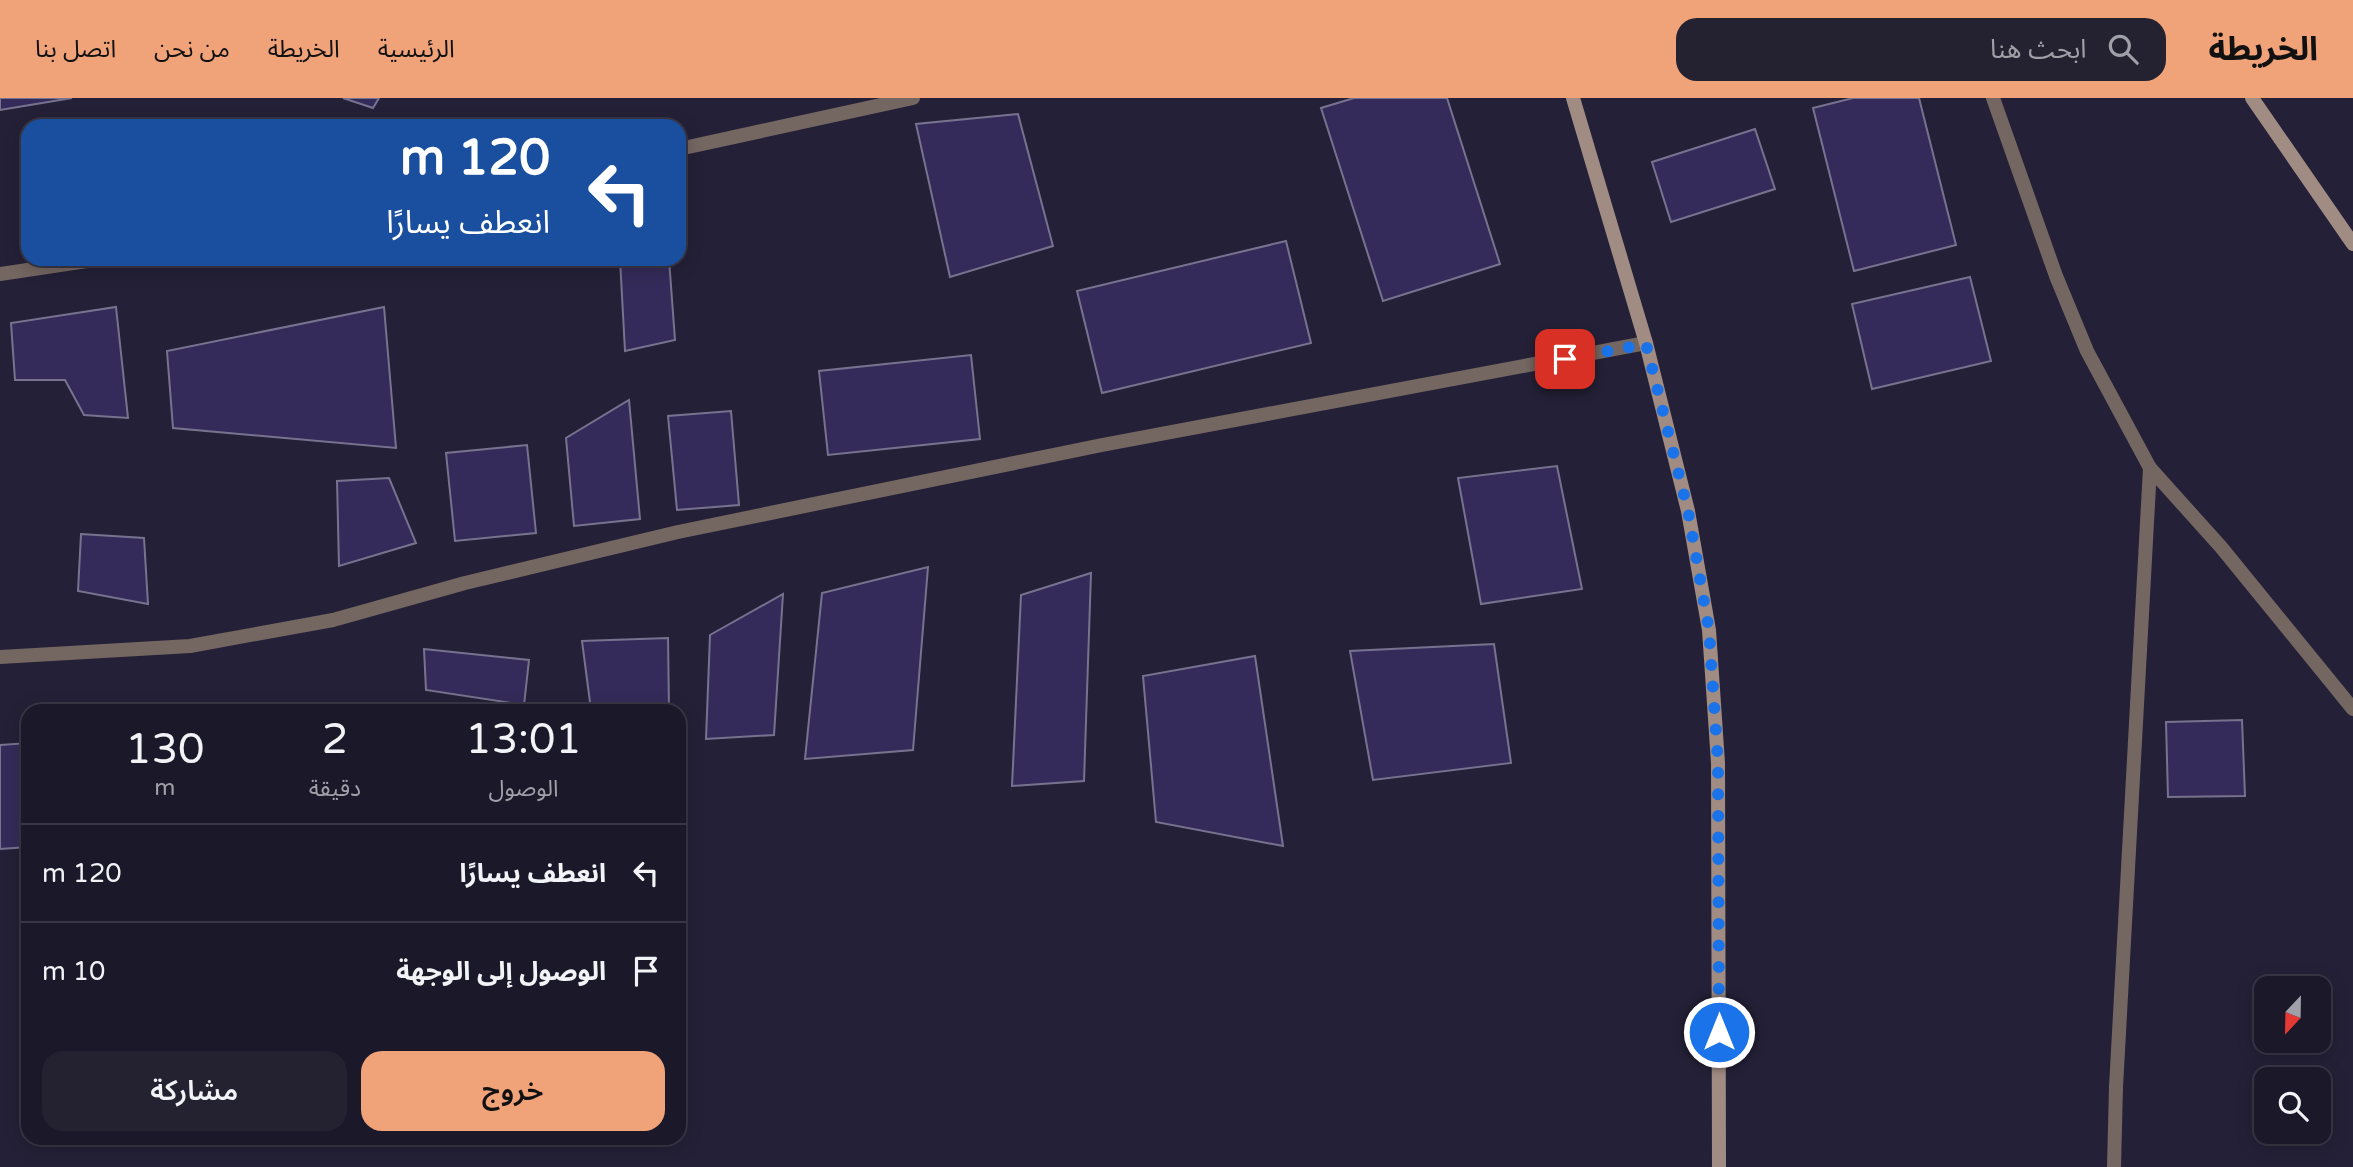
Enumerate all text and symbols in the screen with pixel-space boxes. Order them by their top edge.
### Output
search box [1676,18,2166,81]
icon: search [2104,30,2142,68]
text: الخريطة [2208,30,2318,69]
text: ابحث هنا [1990,34,2086,65]
text: اتصل بنا [35,35,116,64]
text: من نحن [154,35,230,64]
text: الخريطة [268,35,340,64]
text: الرئيسية [378,35,455,64]
text: 120 m [400,129,550,188]
icon: left [574,147,665,238]
text: انعطف يسارًا [386,204,550,242]
pin [1535,329,1595,389]
icon: arrive [1546,340,1584,378]
text: 2 [322,714,348,765]
text: 13:01 [465,714,582,765]
text: 130 [125,724,204,775]
text: m [154,774,175,802]
text: دقيقة [309,775,361,803]
text: الوصول [489,775,558,803]
icon: left [627,854,665,892]
text: 120 m [42,858,122,889]
text: انعطف يسارًا [460,858,606,889]
icon: arrive [627,952,665,990]
text: 10 m [42,956,105,987]
text: الوصول إلى الوجهة [396,956,606,987]
north arrow [2254,976,2331,1054]
map controls [2254,976,2331,1144]
position arrow [1682,995,1756,1069]
button: مشاركة [42,1051,347,1131]
button: خروج [361,1051,665,1131]
button: search [2254,1067,2331,1144]

